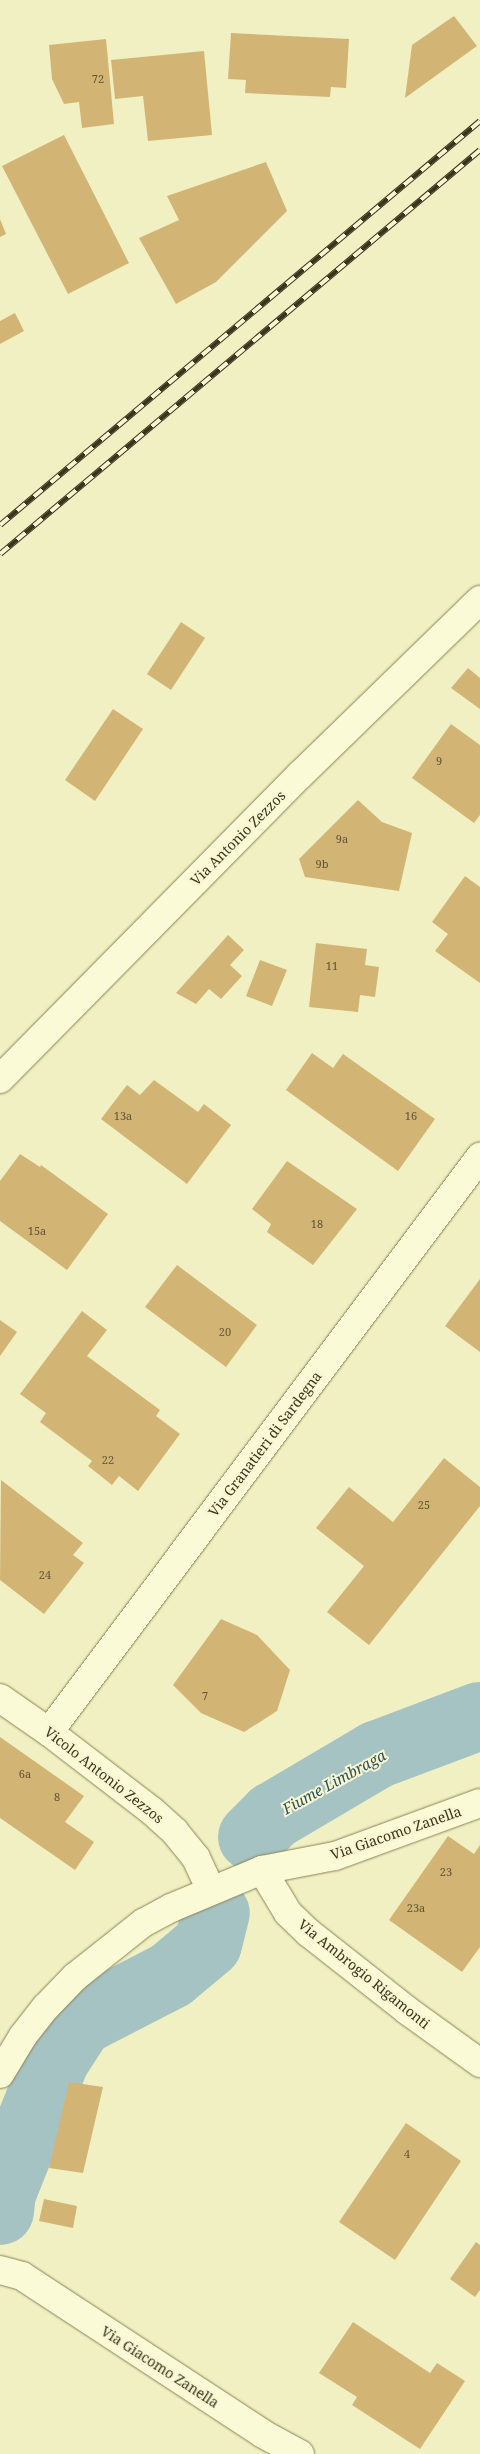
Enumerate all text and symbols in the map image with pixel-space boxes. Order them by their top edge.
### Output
house number: 72 [92,72,104,86]
house number: 9 [436,754,442,768]
street label: Via Antonio Zezzos [187,787,289,889]
house number: 9a [336,832,348,846]
house number: 9b [316,857,328,871]
house number: 11 [326,959,338,973]
house number: 13a [114,1109,132,1123]
house number: 16 [405,1109,417,1123]
house number: 18 [311,1217,323,1231]
house number: 15a [28,1224,46,1238]
house number: 20 [219,1325,231,1339]
street label: Via Granatieri di Sardegna [205,1368,325,1520]
house number: 22 [102,1453,114,1467]
house number: 25 [418,1498,430,1512]
house number: 24 [39,1568,51,1582]
house number: 7 [202,1689,208,1703]
street label: Vicolo Antonio Zezzos [41,1723,167,1827]
water label: Fiume Limbraga [279,1746,389,1818]
house number: 6a [19,1767,31,1781]
house number: 8 [54,1790,60,1804]
street label: Via Giacomo Zanella [329,1803,463,1863]
house number: 23 [440,1865,452,1879]
house number: 23a [407,1901,425,1915]
street label: Via Ambrogio Rigamonti [295,1916,433,2032]
house number: 4 [404,2147,410,2161]
street label: Via Giacomo Zanella [98,2323,222,2411]

